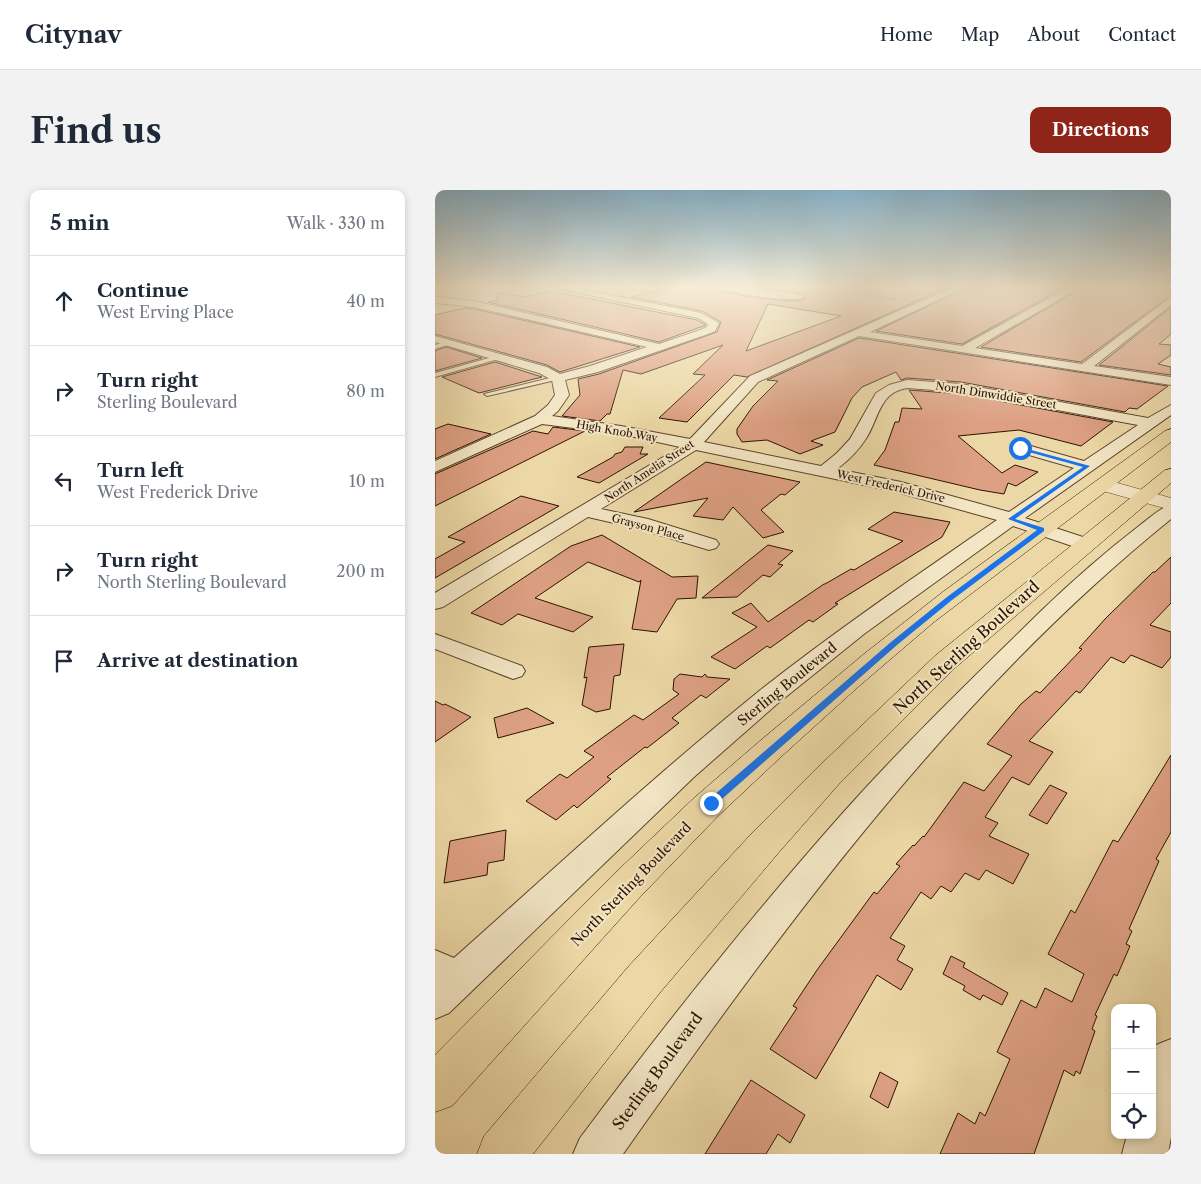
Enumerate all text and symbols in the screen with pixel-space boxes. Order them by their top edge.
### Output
text: Citynav [25,20,122,49]
text: Home [880,24,933,46]
text: Map [961,24,999,46]
text: About [1027,24,1080,46]
text: Contact [1108,24,1176,46]
button: Directions [1030,107,1171,153]
text: Find us [30,109,162,152]
text: 5 min [50,210,110,235]
text: Walk · 330 m [287,213,385,233]
text: Continue [97,279,189,302]
icon: ahead [50,287,78,315]
text: 40 m [346,291,385,311]
text: West Erving Place [97,302,234,322]
text: Turn right [97,369,198,392]
icon: right [50,377,78,405]
street label: North Dinwiddie Street [935,379,1058,411]
text: 80 m [346,381,385,401]
text: Sterling Boulevard [97,392,237,412]
street label: High Knob Way [575,417,660,445]
street label: North Amelia Street [601,437,697,505]
route start [1009,437,1032,460]
text: Turn left [97,459,184,482]
street label: West Frederick Drive [834,466,947,505]
icon: left [50,467,78,495]
text: 10 m [349,471,385,491]
text: West Frederick Drive [97,482,258,502]
street label: Grayson Place [610,511,686,543]
text: Turn right [97,549,198,572]
icon: right [50,557,78,585]
text: 200 m [336,561,385,581]
text: North Sterling Boulevard [97,572,287,592]
street label: North Sterling Boulevard [889,576,1043,718]
street label: Sterling Boulevard [734,638,841,730]
icon: arrive [50,647,78,675]
text: Arrive at destination [97,649,298,672]
route end [700,792,723,815]
street label: North Sterling Boulevard [567,818,695,950]
map controls [1111,1004,1156,1139]
button: + [1111,1004,1156,1049]
street label: Sterling Boulevard [608,1008,707,1134]
button: − [1111,1049,1156,1094]
button: locate [1111,1094,1156,1139]

